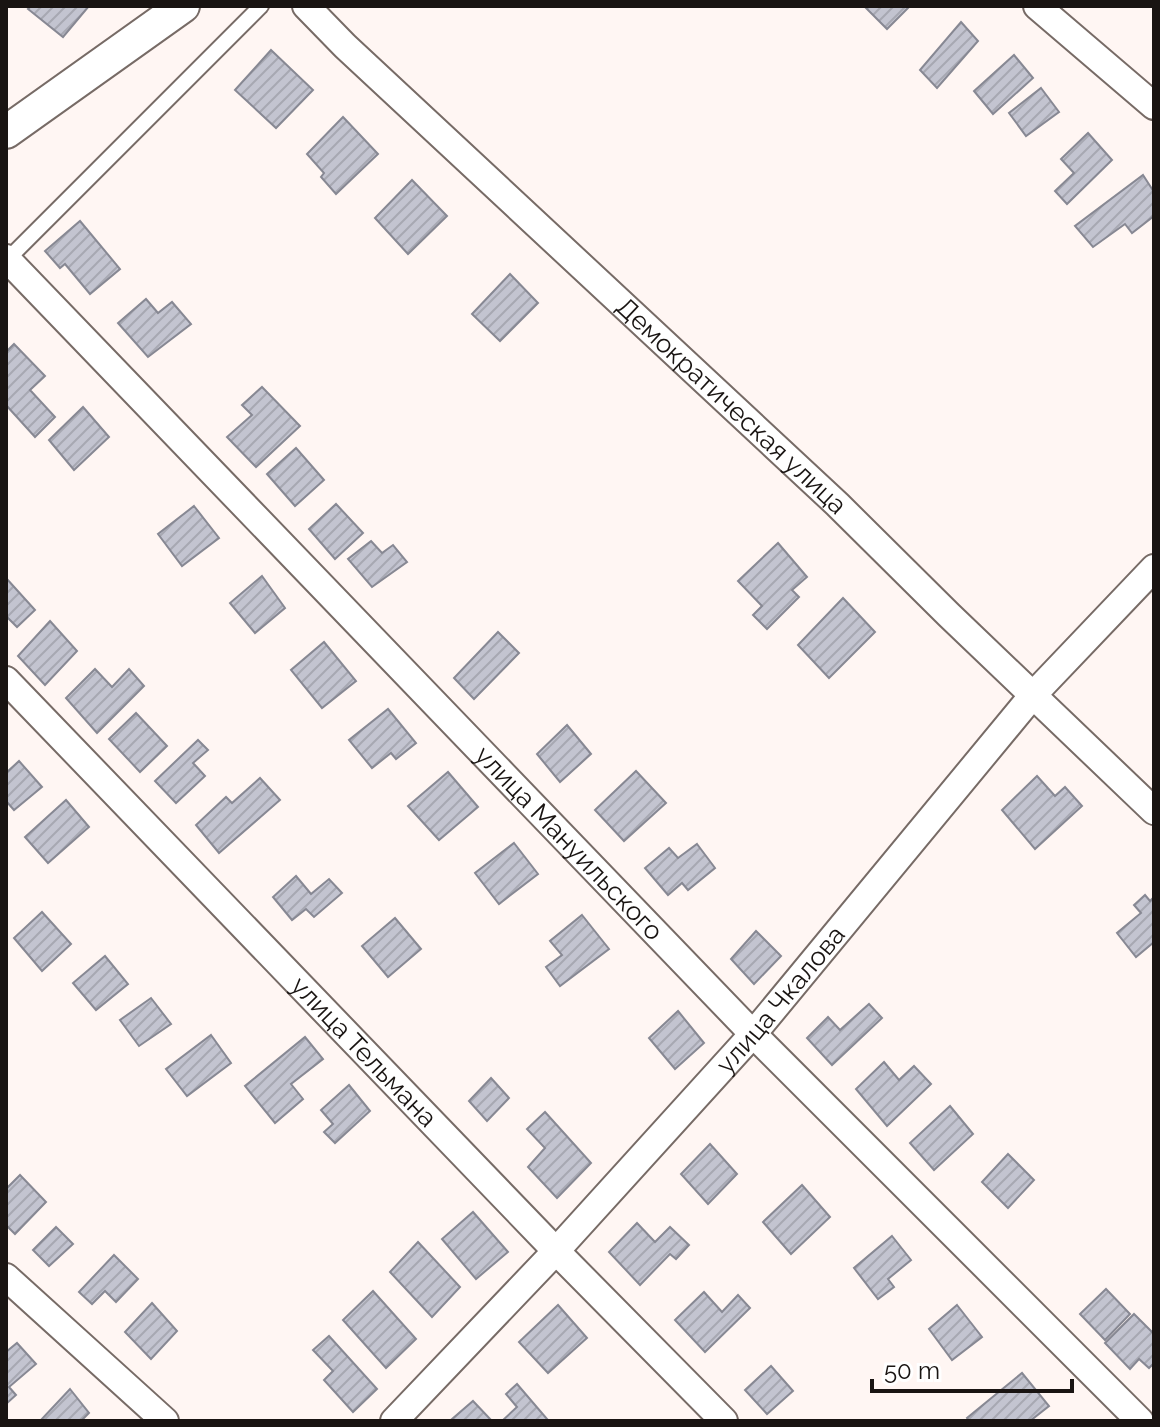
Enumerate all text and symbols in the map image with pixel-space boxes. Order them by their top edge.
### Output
street label: Демократическая улица [610,291,853,520]
street label: улица Мануильского [469,740,669,946]
street label: улица Чкалова [710,920,851,1079]
street label: улица Тельмана [285,970,443,1133]
scale bar [872,1343,1072,1393]
text: 50 m [884,1356,940,1385]

